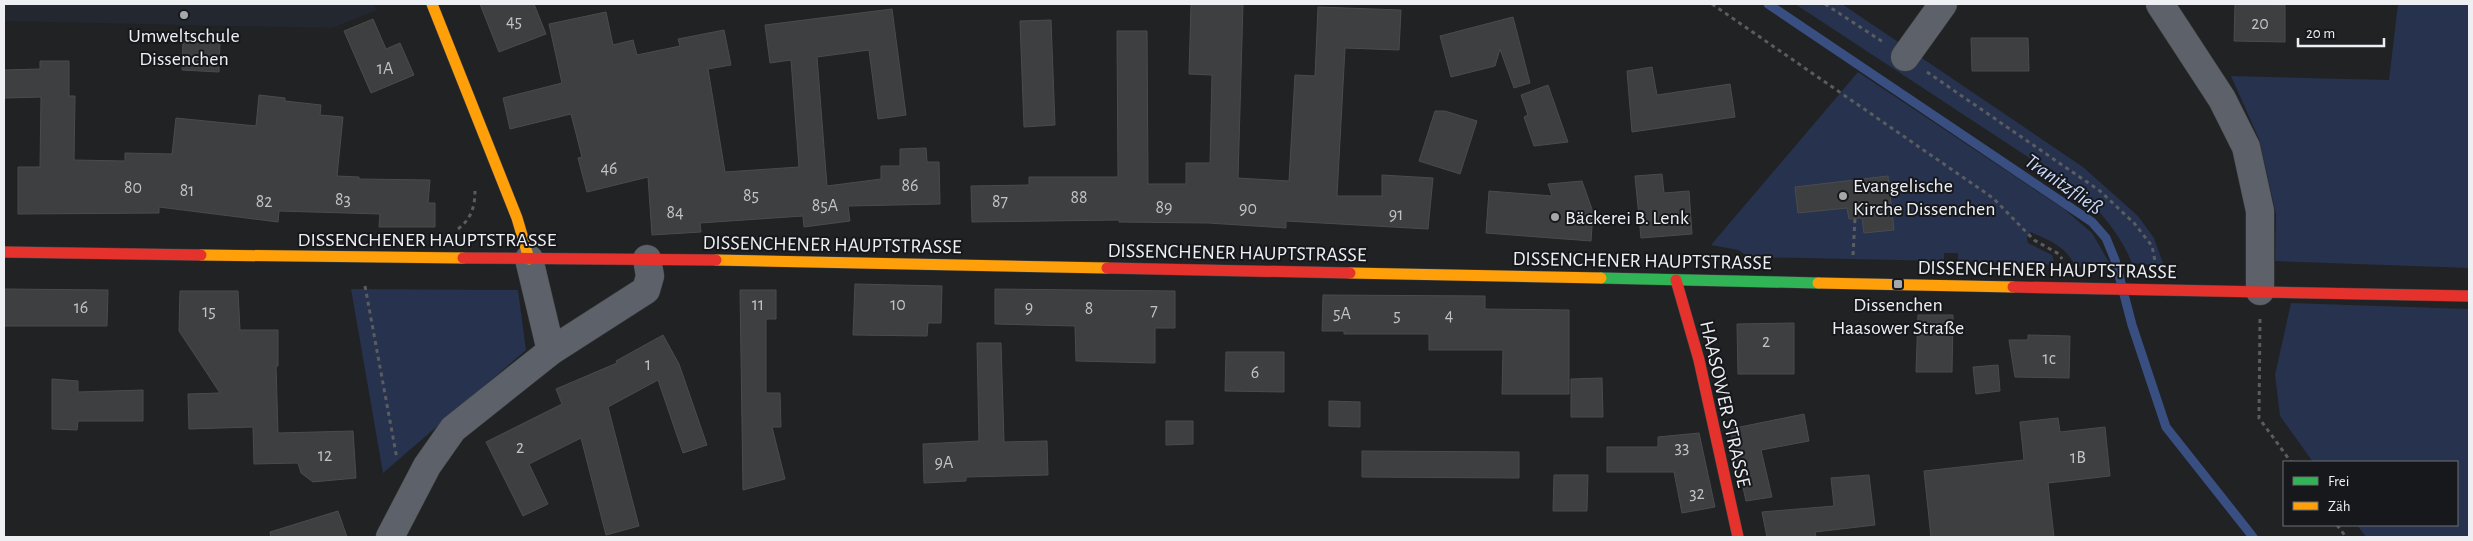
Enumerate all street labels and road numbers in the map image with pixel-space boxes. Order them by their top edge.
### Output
street label: DISSENCHENER HAUPTSTRASSE [298,230,557,250]
street label: DISSENCHENER HAUPTSTRASSE [702,233,962,257]
street label: DISSENCHENER HAUPTSTRASSE [1107,241,1367,265]
street label: DISSENCHENER HAUPTSTRASSE [1512,249,1772,273]
street label: DISSENCHENER HAUPTSTRASSE [1917,258,2177,282]
street label: HAASOWER STRASSE [1696,319,1754,490]

